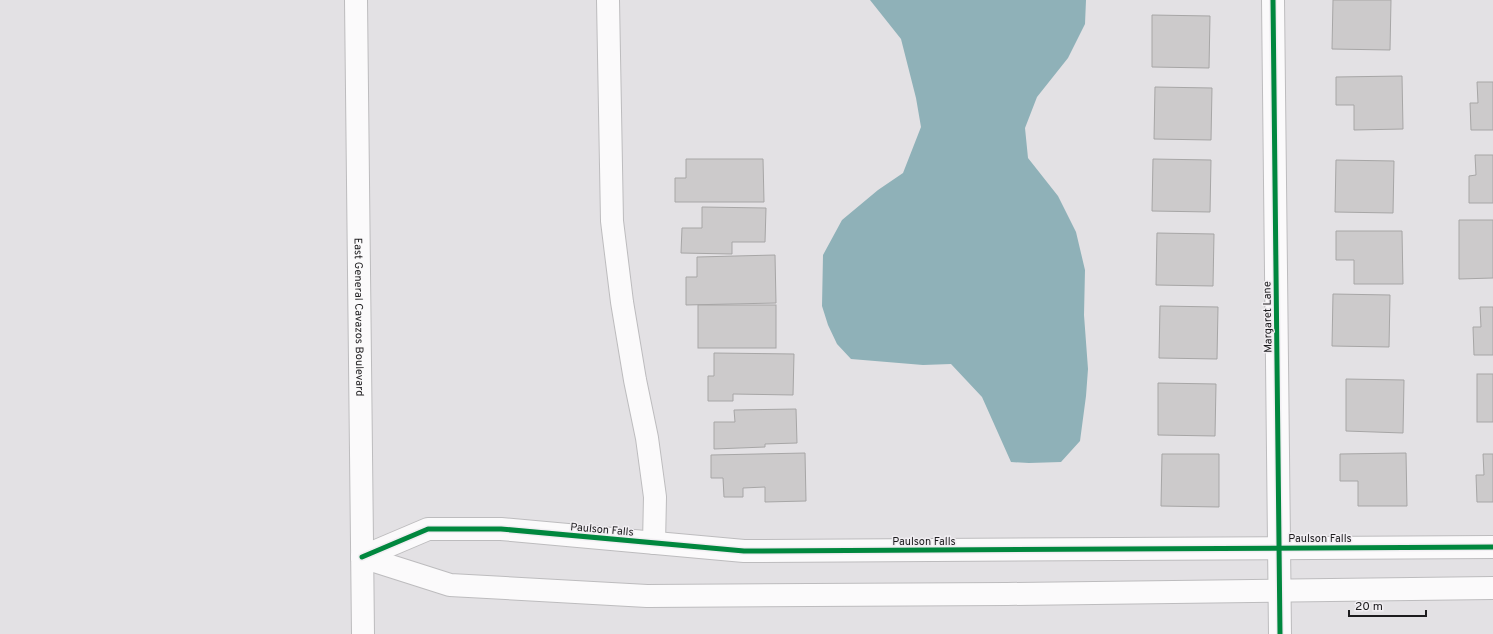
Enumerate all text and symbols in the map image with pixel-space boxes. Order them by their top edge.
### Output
street label: East General Cavazos Boulevard [351,238,366,396]
street label: Margaret Lane [1260,281,1276,353]
street label: Paulson Falls [570,520,634,540]
street label: Paulson Falls [1288,532,1352,546]
street label: Paulson Falls [892,535,956,549]
scale bar [1349,592,1426,618]
text: 20 m [1355,599,1383,615]

